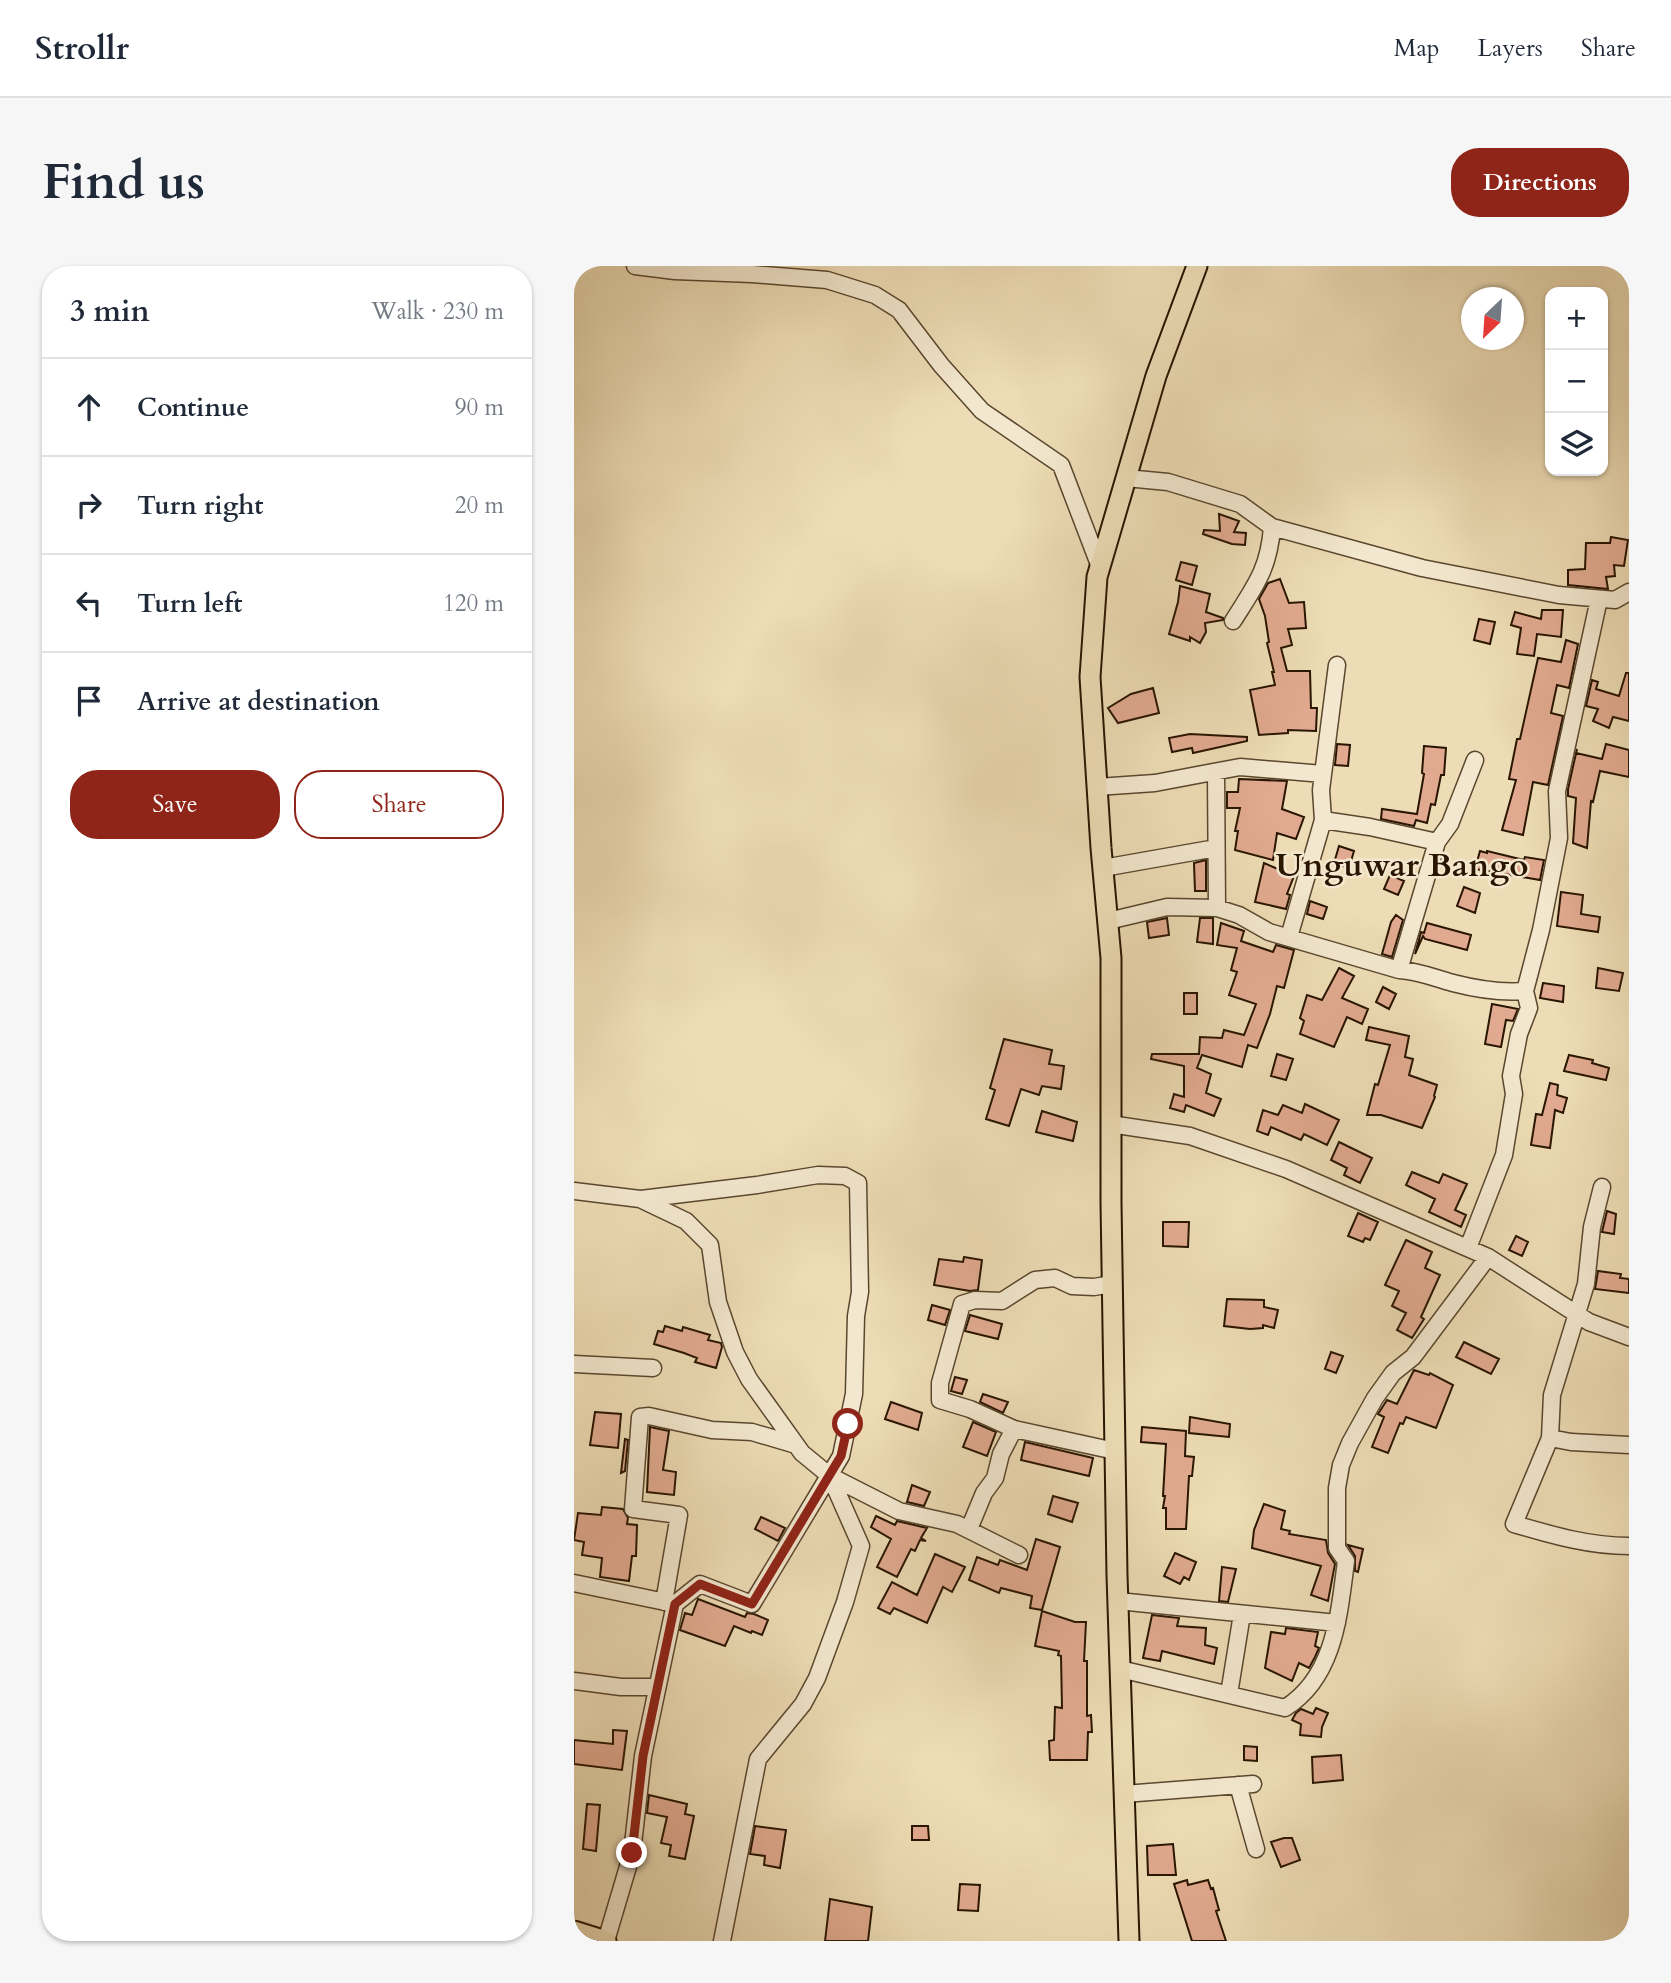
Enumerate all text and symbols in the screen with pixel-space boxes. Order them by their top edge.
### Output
text: Strollr [35,26,129,71]
text: Map [1394,32,1440,65]
text: Layers [1478,32,1543,65]
text: Share [1581,32,1636,65]
button: Directions [1451,148,1629,217]
text: Find us [42,149,205,216]
north arrow [1461,287,1524,350]
map controls [1545,287,1608,476]
button: + [1545,287,1608,350]
text: 3 min [70,291,150,332]
text: Walk · 230 m [371,296,504,327]
button: − [1545,350,1608,413]
icon: ahead [70,388,108,426]
text: Continue [137,390,249,425]
text: 90 m [455,392,504,423]
button: layers [1545,413,1608,476]
icon: right [70,486,108,524]
text: Turn right [137,488,264,523]
text: 20 m [455,490,504,521]
icon: left [70,584,108,622]
text: Turn left [137,586,242,621]
text: 120 m [443,588,504,619]
icon: arrive [70,682,108,720]
text: Arrive at destination [137,684,380,719]
button: Save [70,770,280,839]
button: Share [294,770,504,839]
district label: Unguwar Bango [1276,843,1528,888]
route start [832,1408,863,1439]
route end [616,1837,647,1868]

